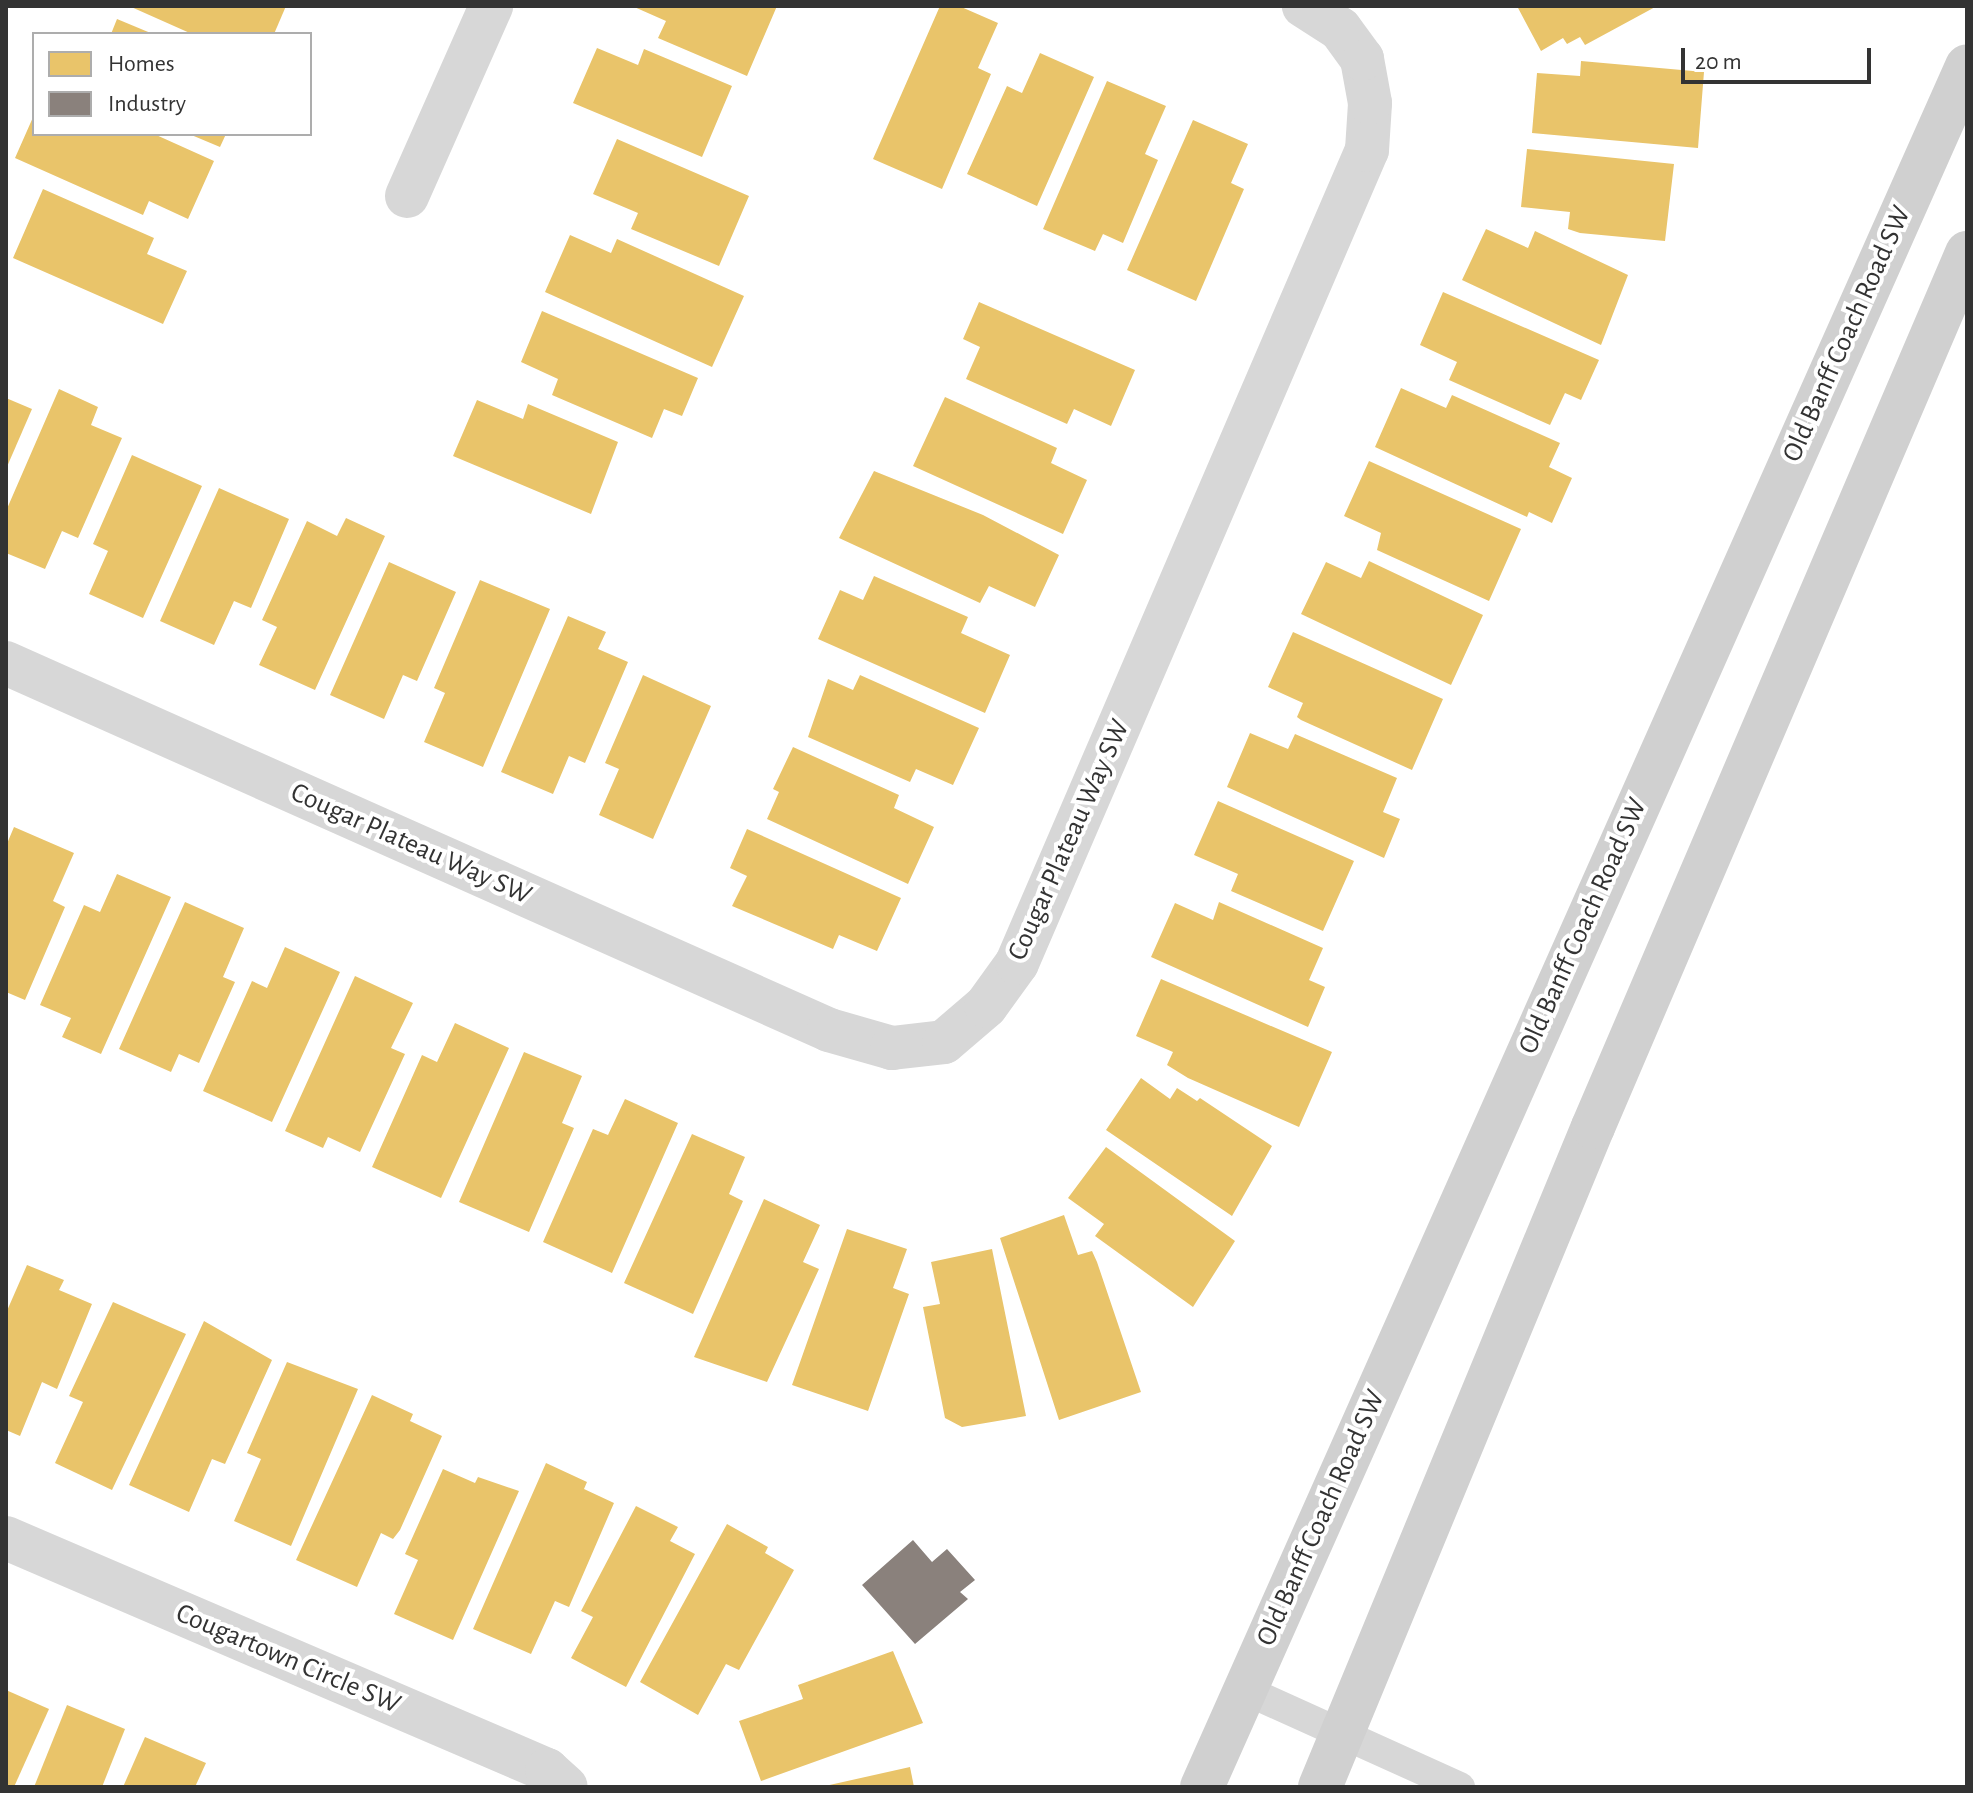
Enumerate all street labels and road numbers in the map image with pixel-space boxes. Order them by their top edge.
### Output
street label: Old Banff Coach Road SW [1775,201,1919,467]
street label: Cougar Plateau Way SW [1001,714,1137,966]
street label: Cougar Plateau Way SW [285,776,537,912]
street label: Old Banff Coach Road SW [1511,793,1655,1059]
street label: Old Banff Coach Road SW [1249,1385,1393,1651]
street label: Cougartown Circle SW [171,1597,405,1721]

